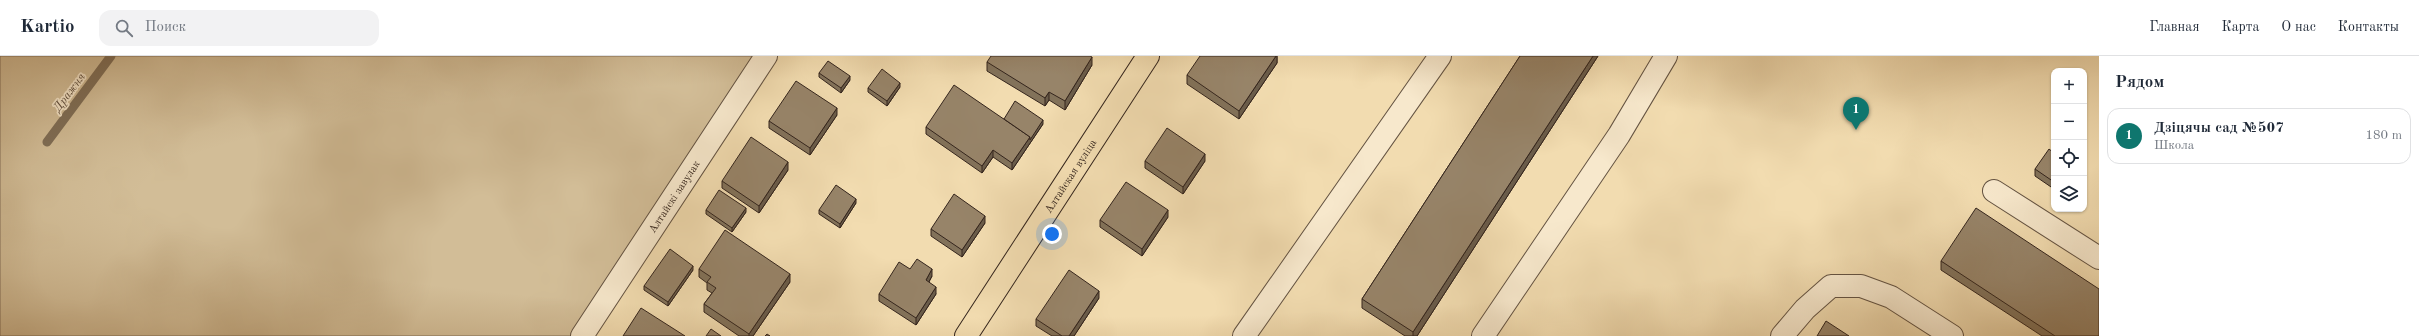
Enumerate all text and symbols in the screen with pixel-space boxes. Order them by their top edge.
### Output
search box [99,10,379,46]
icon: search [113,17,135,39]
text: Kartio [20,18,75,37]
text: Поиск [145,20,186,35]
text: Главная [2149,20,2199,34]
text: Карта [2221,20,2259,34]
text: О нас [2281,20,2316,34]
text: Контакты [2338,20,2399,34]
map controls [2051,68,2087,212]
button: + [2051,68,2087,104]
water label: Дражня [50,71,88,116]
text: Рядом [2115,74,2164,91]
pin: 1 [1843,97,1869,130]
button: − [2051,104,2087,140]
text: Дзіцячы сад №507 [2154,121,2284,136]
text: 1 [2125,129,2133,142]
text: 180 m [2365,129,2402,142]
street label: Алтайская вуліца [1043,137,1100,216]
text: Школа [2154,139,2194,152]
button: locate [2051,140,2087,176]
street label: Алтайскі завулак [647,159,703,235]
button: layers [2051,176,2087,212]
your location [1042,224,1062,244]

